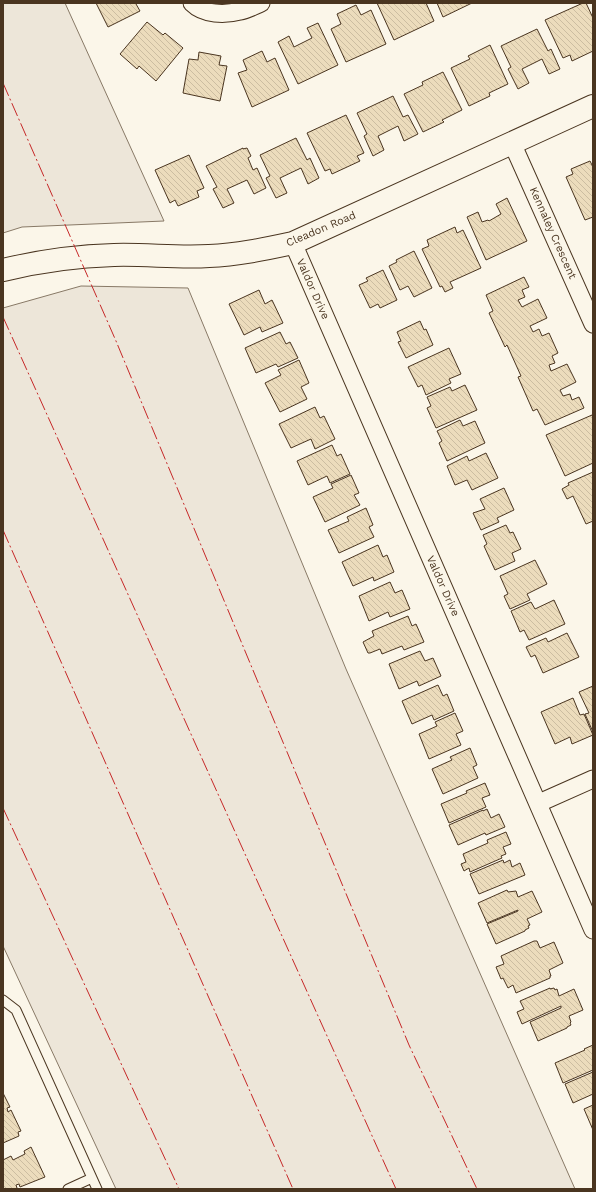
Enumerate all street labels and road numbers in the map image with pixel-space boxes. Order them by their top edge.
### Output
street label: Kennaley Crescent [527,185,579,281]
street label: Cleadon Road [284,208,358,250]
street label: Valdor Drive [294,257,332,321]
street label: Valdor Drive [424,554,462,618]

